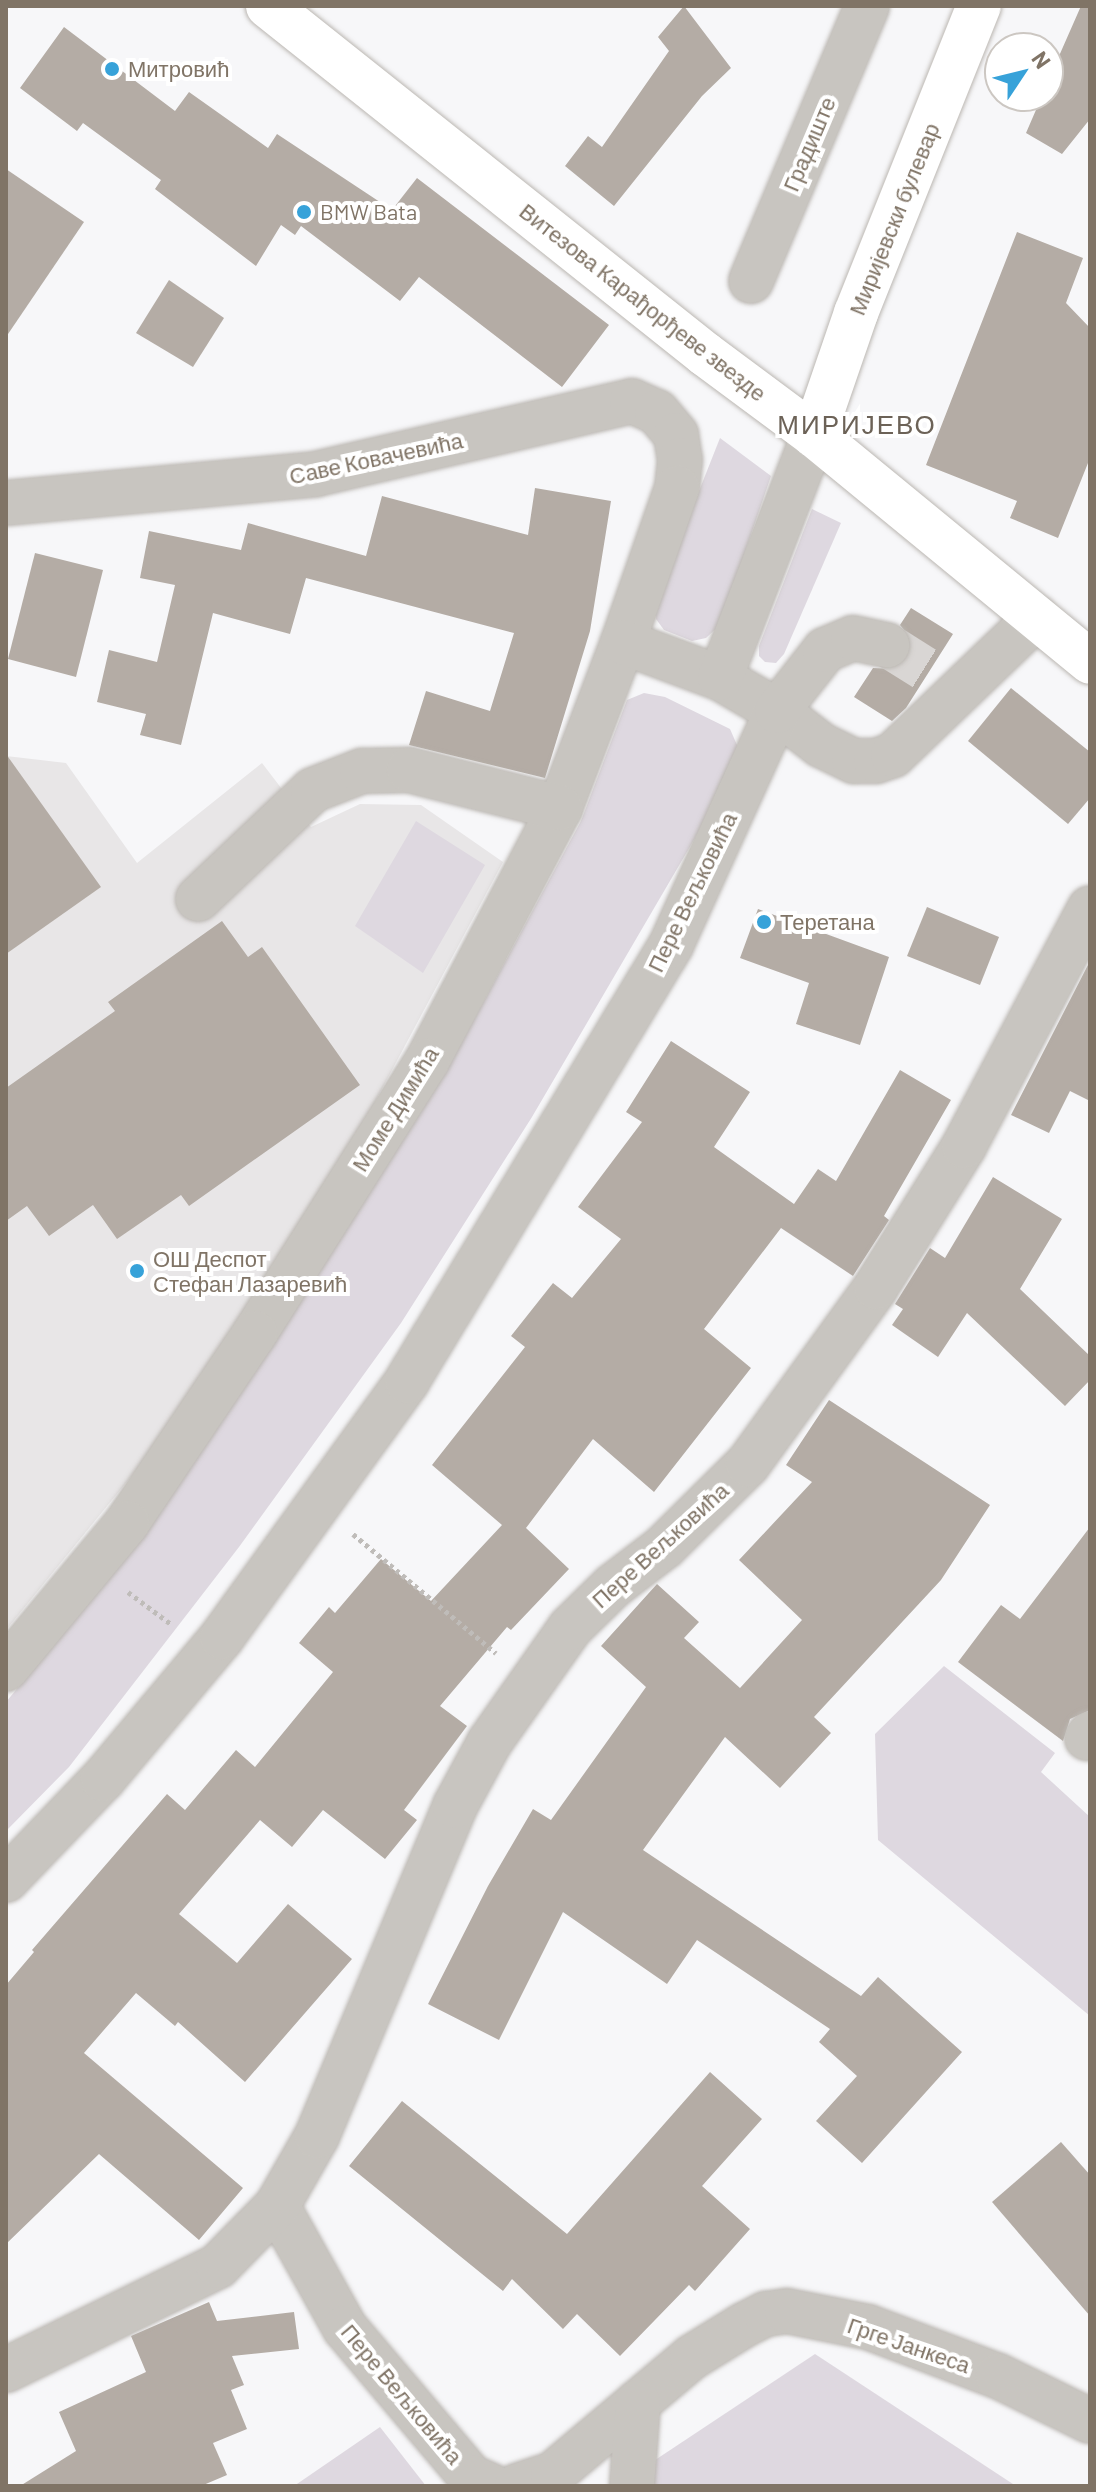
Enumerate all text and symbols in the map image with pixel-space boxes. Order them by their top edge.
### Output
north arrow [984,32,1064,112]
text: N [1027,46,1057,73]
place label: Митровић [128,56,229,82]
marker: Митровић [103,60,121,78]
street label: Градиште [777,93,841,195]
street label: Миријевски булевар [843,119,945,319]
street label: Витезова Карађорђеве звезде [515,198,771,406]
place label: BMW Bata [320,199,417,225]
marker: BMW Bata [295,203,313,221]
district label: МИРИЈЕВО [777,408,937,440]
street label: Саве Ковачевића [287,427,465,489]
street label: Пере Вељковића [642,808,742,976]
place label: Теретана [780,909,875,935]
marker: Теретана [755,913,773,931]
street label: Моме Димића [346,1042,444,1176]
place label: ОШ Деспот Стефан Лазаревић [153,1245,347,1296]
marker: ОШ Деспот Стефан Лазаревић [128,1262,146,1280]
street label: Пере Вељковића [586,1477,734,1613]
street label: Грге Јанкеса [844,2312,974,2378]
street label: Пере Вељковића [336,2319,468,2469]

